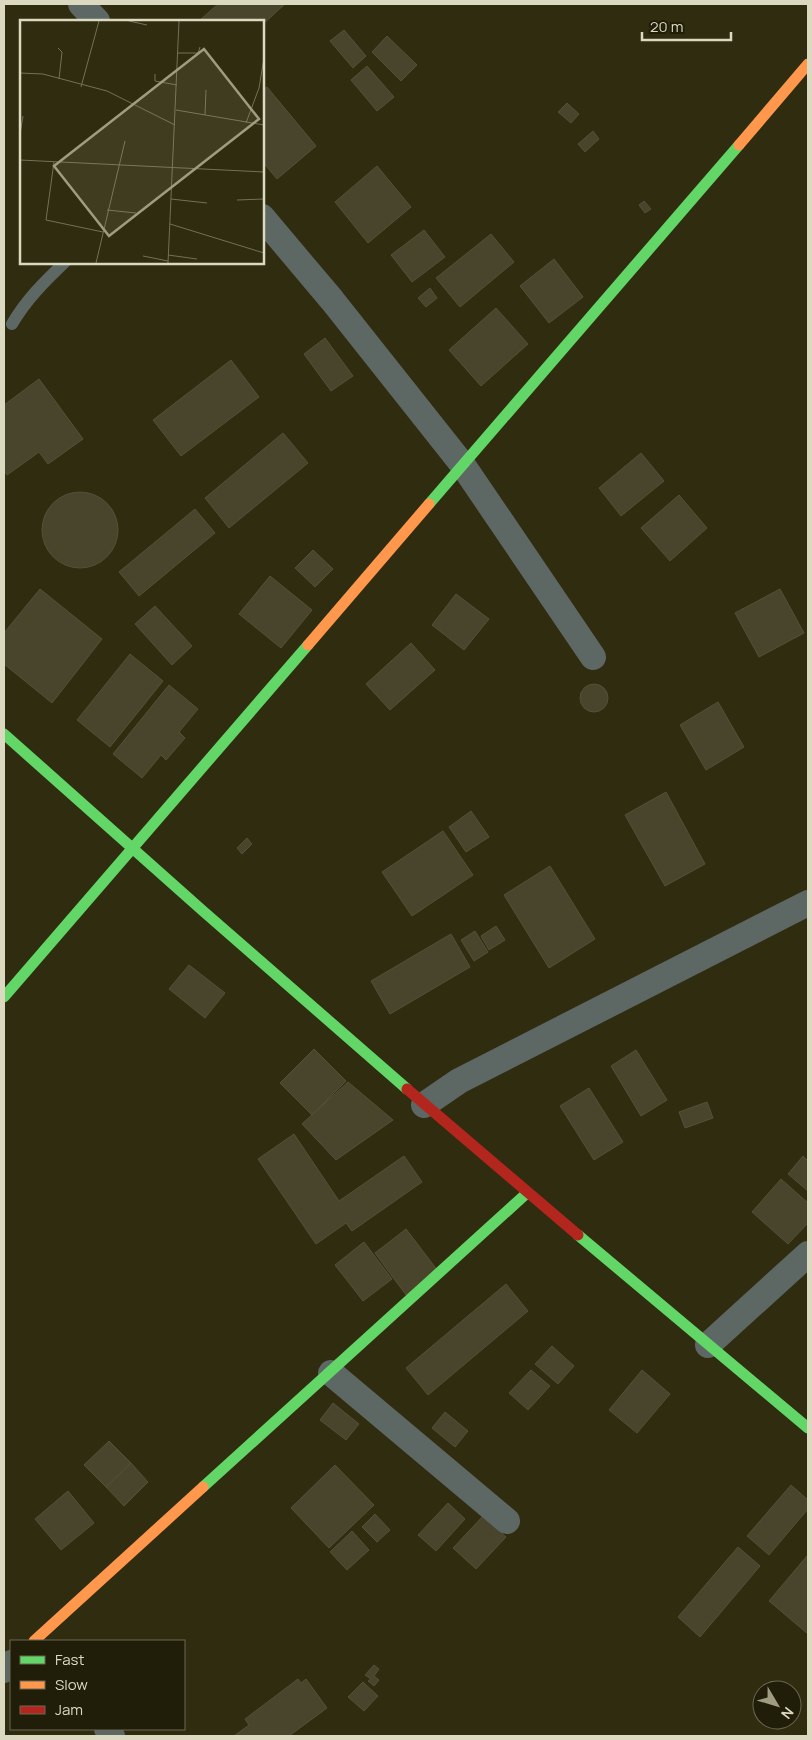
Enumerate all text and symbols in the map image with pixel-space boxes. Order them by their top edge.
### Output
scale bar [642,10,731,42]
text: 20 m [650,16,683,37]
inset map [20,20,264,264]
legend [10,1640,185,1730]
text: Fast [55,1649,84,1670]
text: Slow [55,1674,88,1695]
north arrow [752,1680,802,1730]
text: Jam [55,1699,83,1720]
text: N [777,1703,798,1723]

